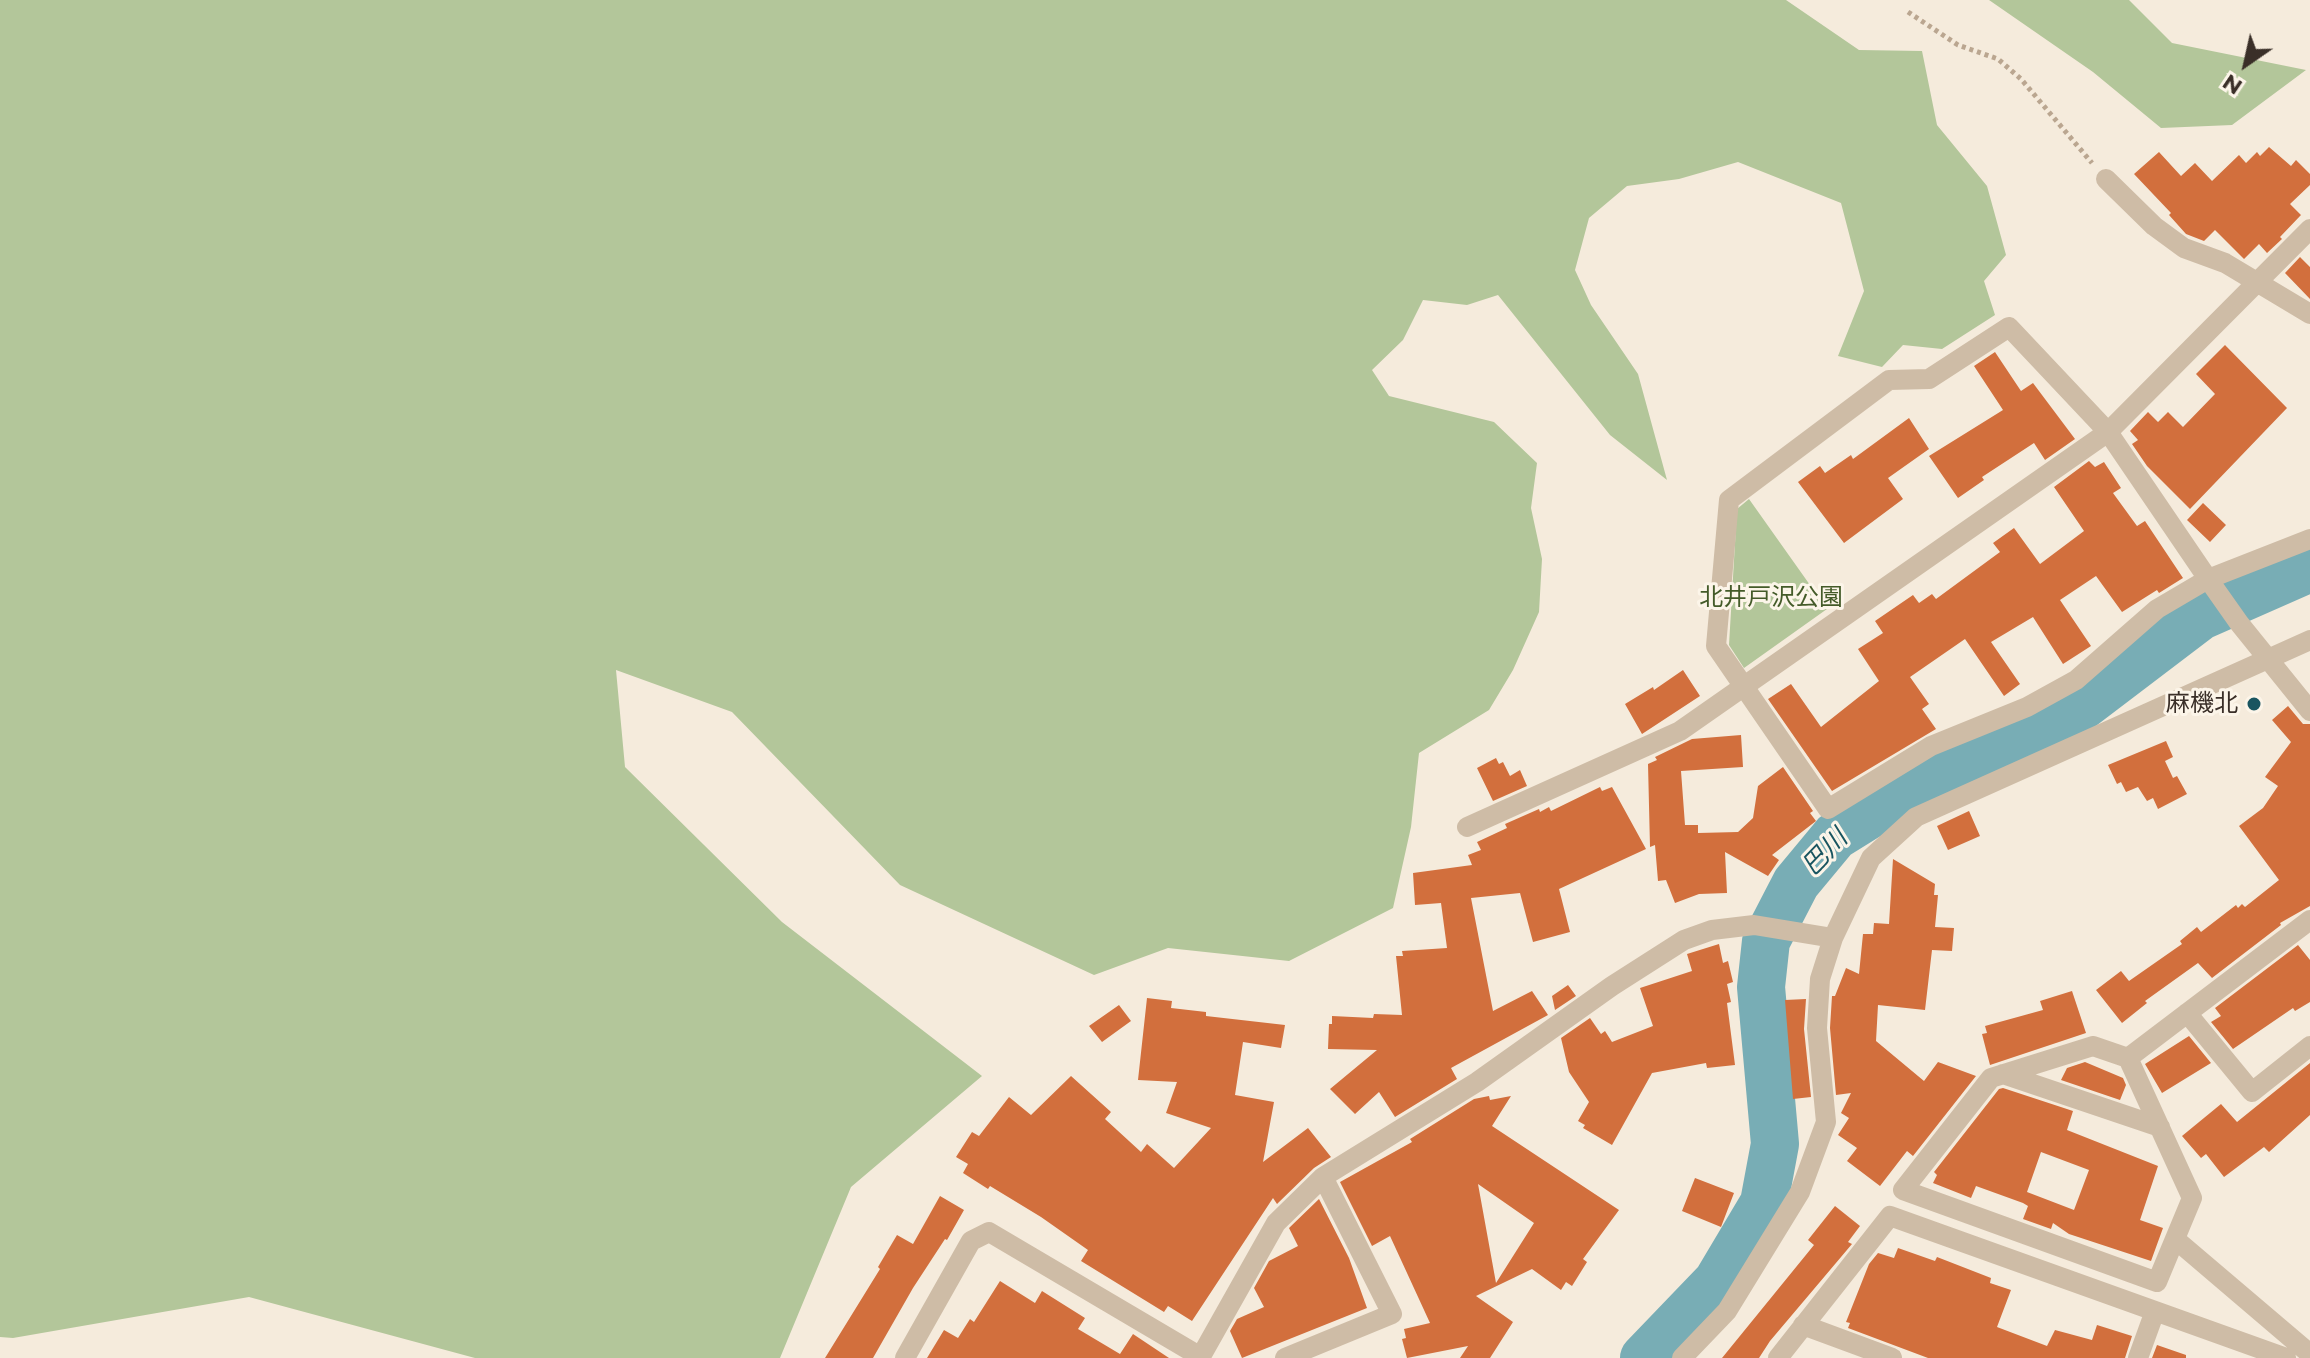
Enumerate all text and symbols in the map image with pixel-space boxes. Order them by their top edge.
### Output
north arrow [2206,24,2286,104]
text: N [2217,68,2247,100]
park label: 北井戸沢公園 [1699,584,1843,612]
place label: 麻機北 [2166,690,2238,718]
marker: 麻機北 [2245,695,2263,713]
water label: 巴川 [1796,823,1854,883]

